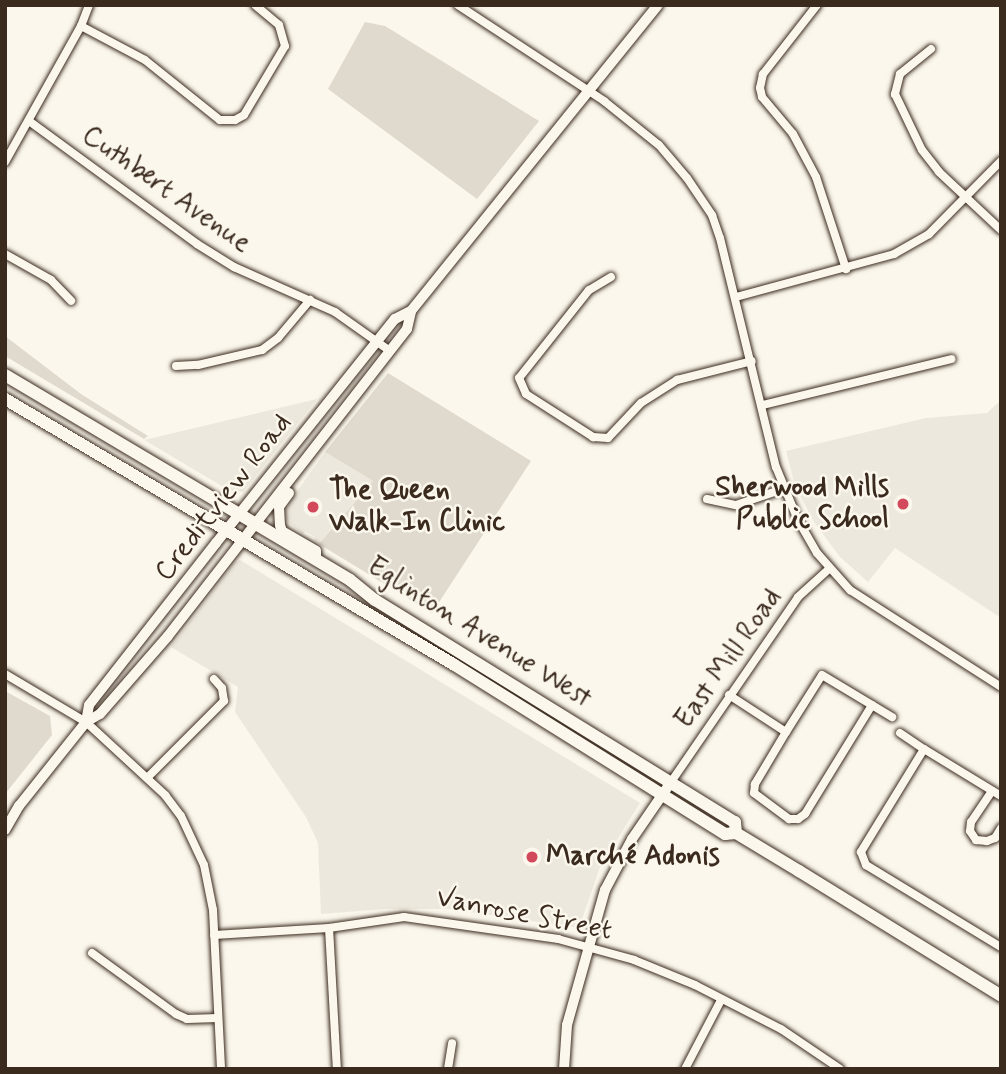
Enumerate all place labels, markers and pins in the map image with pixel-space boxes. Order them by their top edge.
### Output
place label: Sherwood Mills Public School [714,471,889,537]
place label: The Queen Walk-In Clinic [329,474,508,540]
marker: Sherwood Mills Public School [895,496,911,512]
marker: The Queen Walk-In Clinic [303,497,323,517]
place label: Marché Adonis [546,840,720,874]
marker: Marché Adonis [524,849,540,865]

